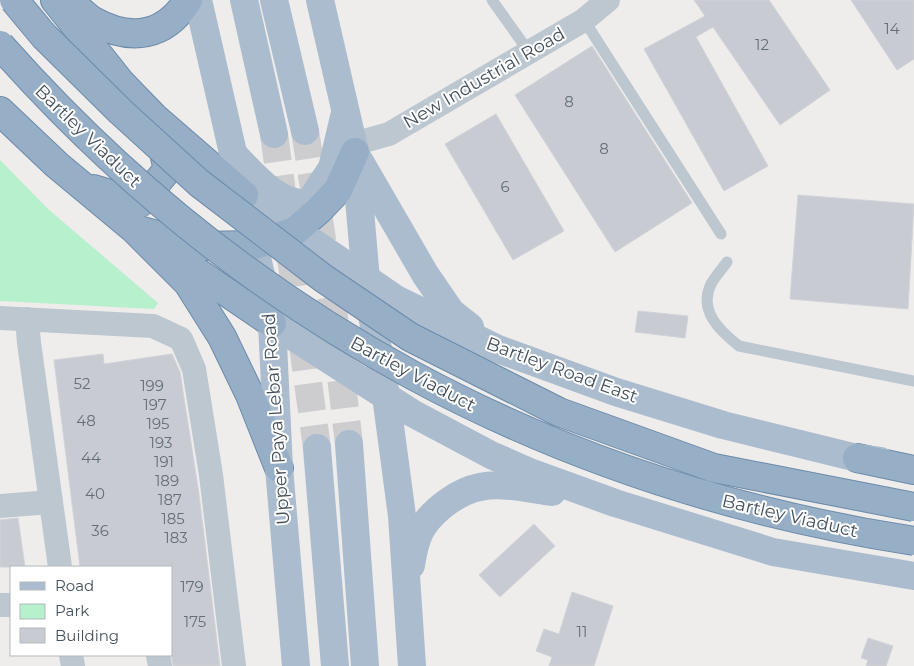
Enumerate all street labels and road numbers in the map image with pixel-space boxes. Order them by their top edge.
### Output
street label: New Industrial Road [399,23,569,133]
street label: Bartley Viaduct [30,80,146,192]
street label: Upper Paya Lebar Road [258,312,294,526]
street label: Bartley Viaduct [347,332,479,416]
street label: Bartley Road East [483,332,641,408]
street label: Bartley Viaduct [720,490,860,542]

